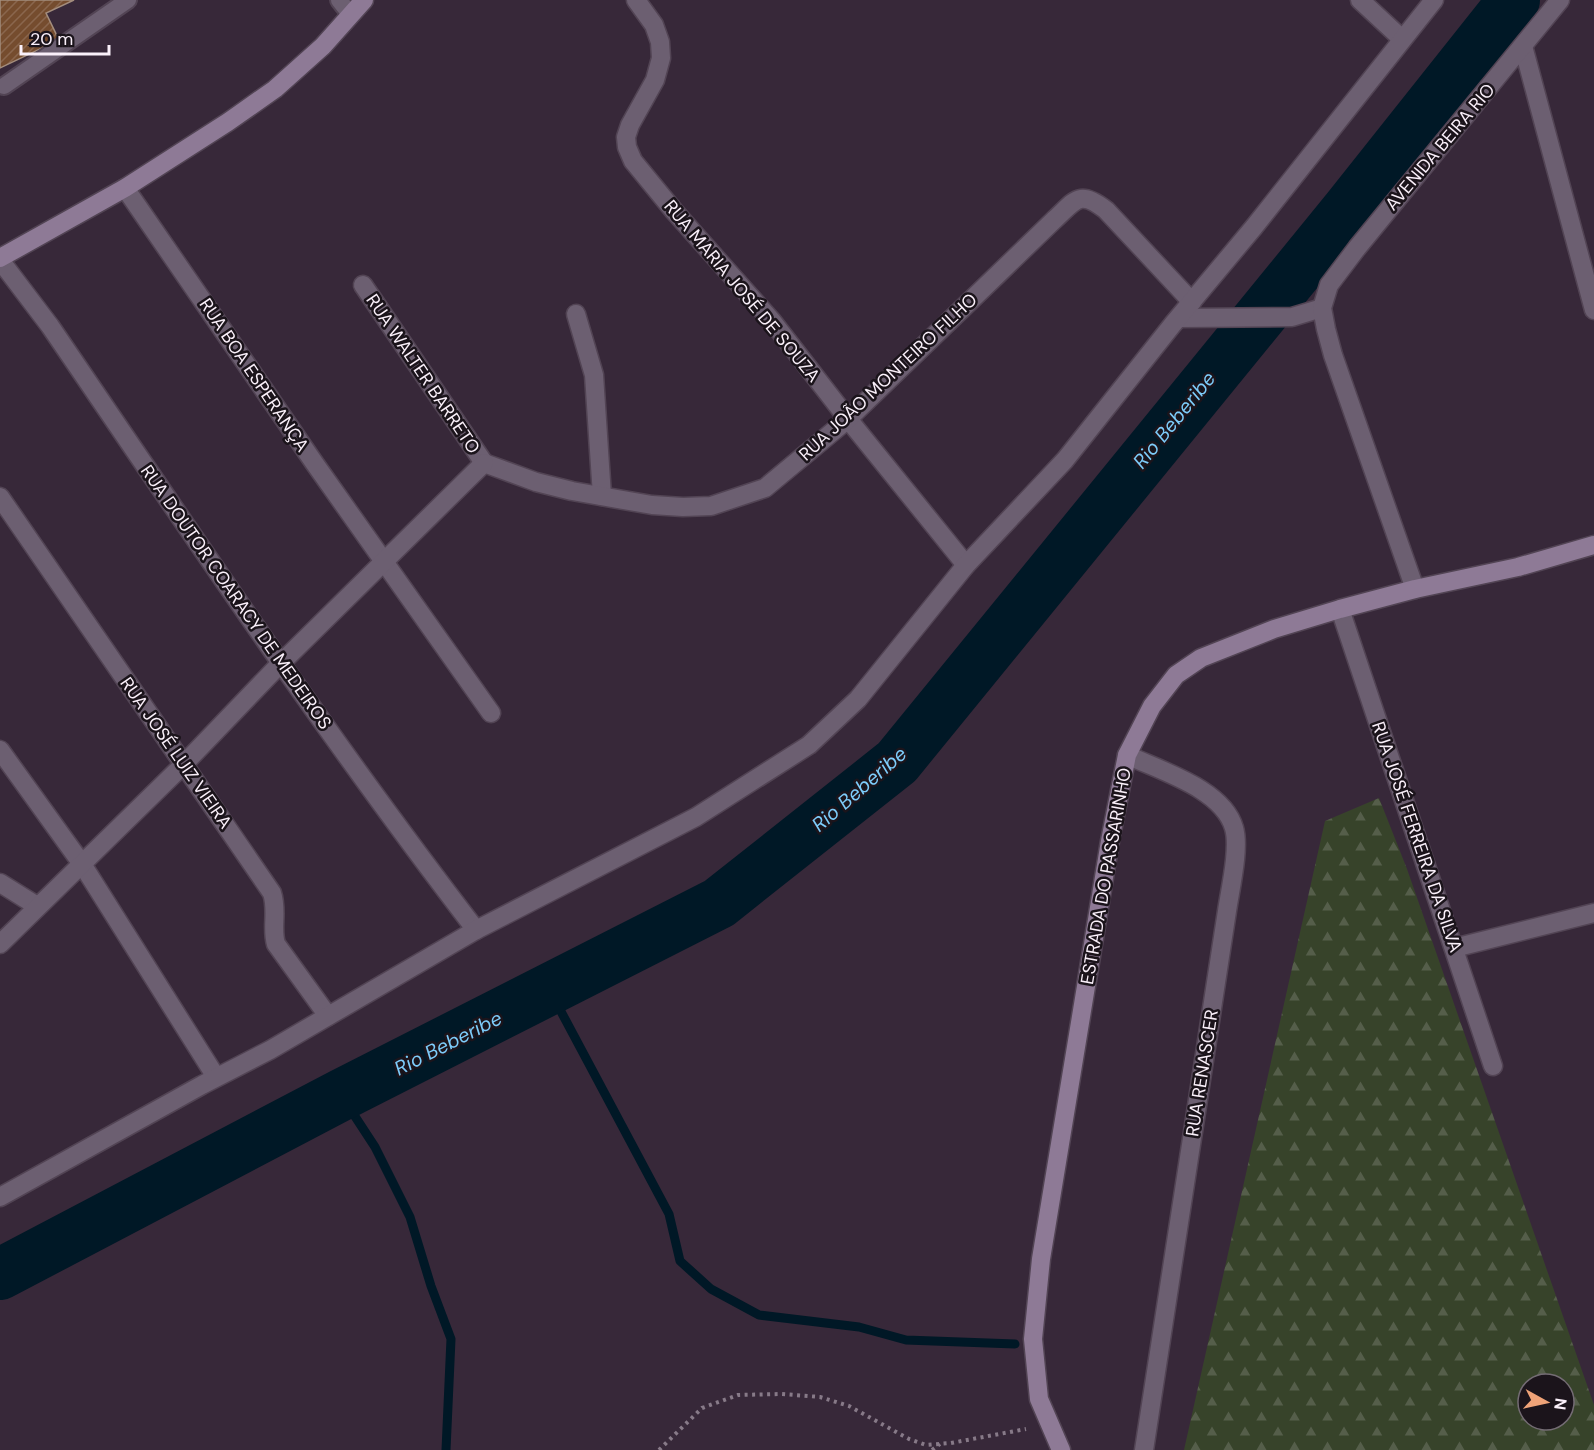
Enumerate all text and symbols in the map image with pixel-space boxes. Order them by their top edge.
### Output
scale bar [21,18,110,56]
text: 20 m [30,27,73,51]
street label: AVENIDA BEIRA RIO [1380,78,1500,216]
street label: RUA MARIA JOSÉ DE SOUZA [659,195,825,387]
street label: RUA JOÃO MONTEIRO FILHO [794,288,982,466]
street label: RUA WALTER BARRETO [361,290,485,459]
street label: RUA BOA ESPERANÇA [194,294,314,456]
water label: Rio Beberibe [1127,366,1221,474]
street label: RUA DOUTOR COARACY DE MEDEIROS [135,460,337,734]
street label: RUA JOSÉ LUIZ VIEIRA [115,672,237,834]
street label: RUA JOSÉ FERREIRA DA SILVA [1366,718,1468,956]
water label: Rio Beberibe [806,741,912,837]
street label: ESTRADA DO PASSARINHO [1075,766,1137,986]
water label: Rio Beberibe [390,1005,506,1081]
street label: RUA RENASCER [1180,1008,1224,1138]
north arrow [1516,1372,1576,1432]
text: N [1549,1397,1572,1411]

